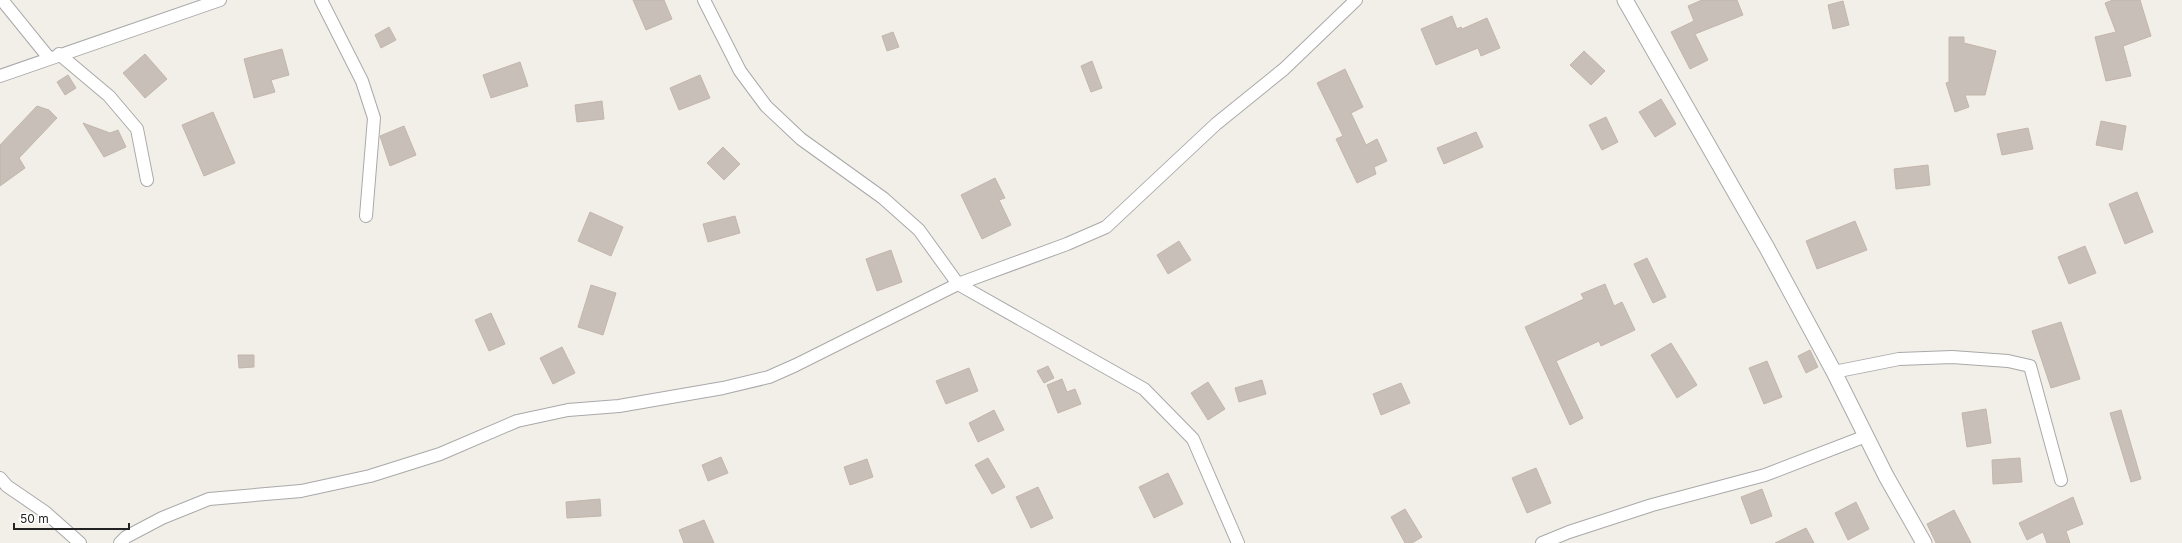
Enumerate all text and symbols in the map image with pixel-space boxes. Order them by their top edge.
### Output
scale bar [14,505,129,531]
text: 50 m [20,511,49,526]

